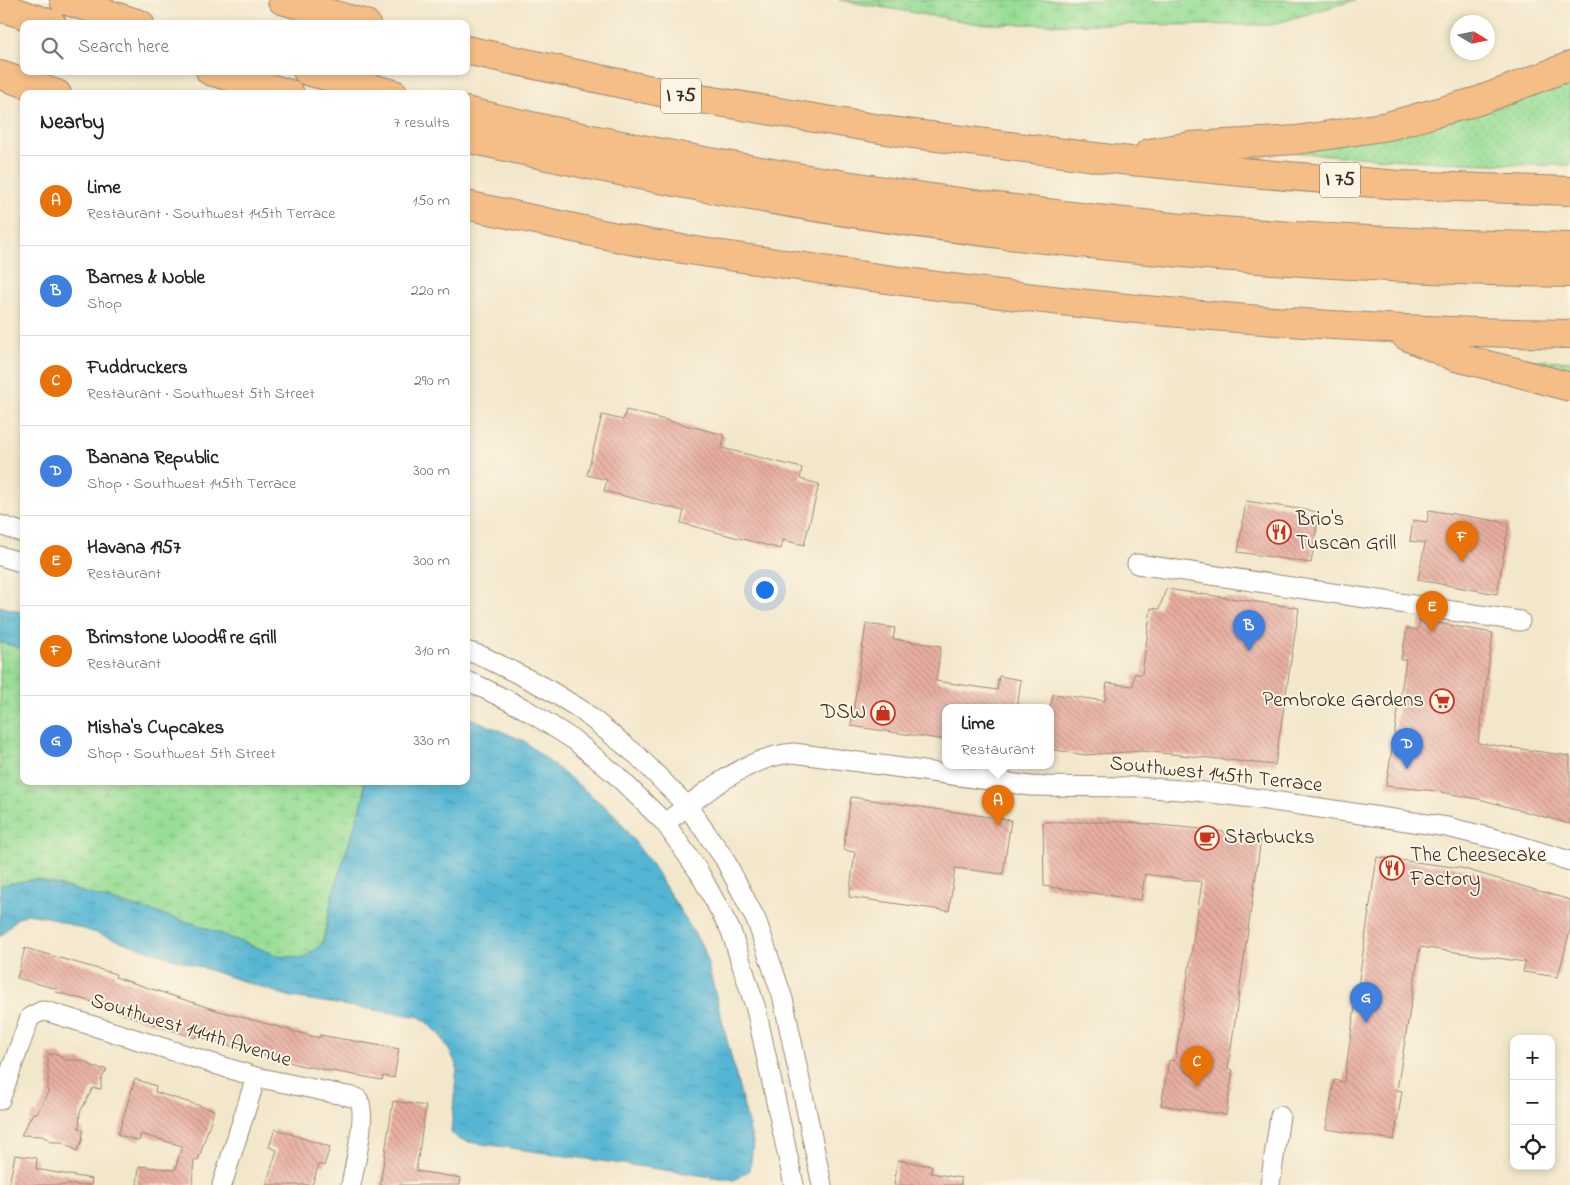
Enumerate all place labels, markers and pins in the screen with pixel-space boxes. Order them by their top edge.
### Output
place label: Brio's Tuscan Grill [1295,505,1396,559]
restaurant icon: Brio's Tuscan Grill [1266,519,1292,545]
pin: F [1446,521,1478,562]
pin: E [1416,591,1448,632]
pin: B [1233,610,1265,651]
place label: Pembroke Gardens [1262,686,1424,716]
supermarket icon: Pembroke Gardens [1429,688,1455,714]
place label: DSW [820,698,866,728]
shop icon: DSW [870,700,896,726]
pin: D [1391,728,1423,769]
pin: A [982,785,1014,826]
place label: Starbucks [1224,823,1315,853]
cafe icon: Starbucks [1194,825,1220,851]
place label: The Cheesecake Factory [1409,841,1547,897]
restaurant icon: The Cheesecake Factory [1379,855,1405,881]
pin: G [1350,982,1382,1023]
pin: C [1181,1046,1213,1087]

